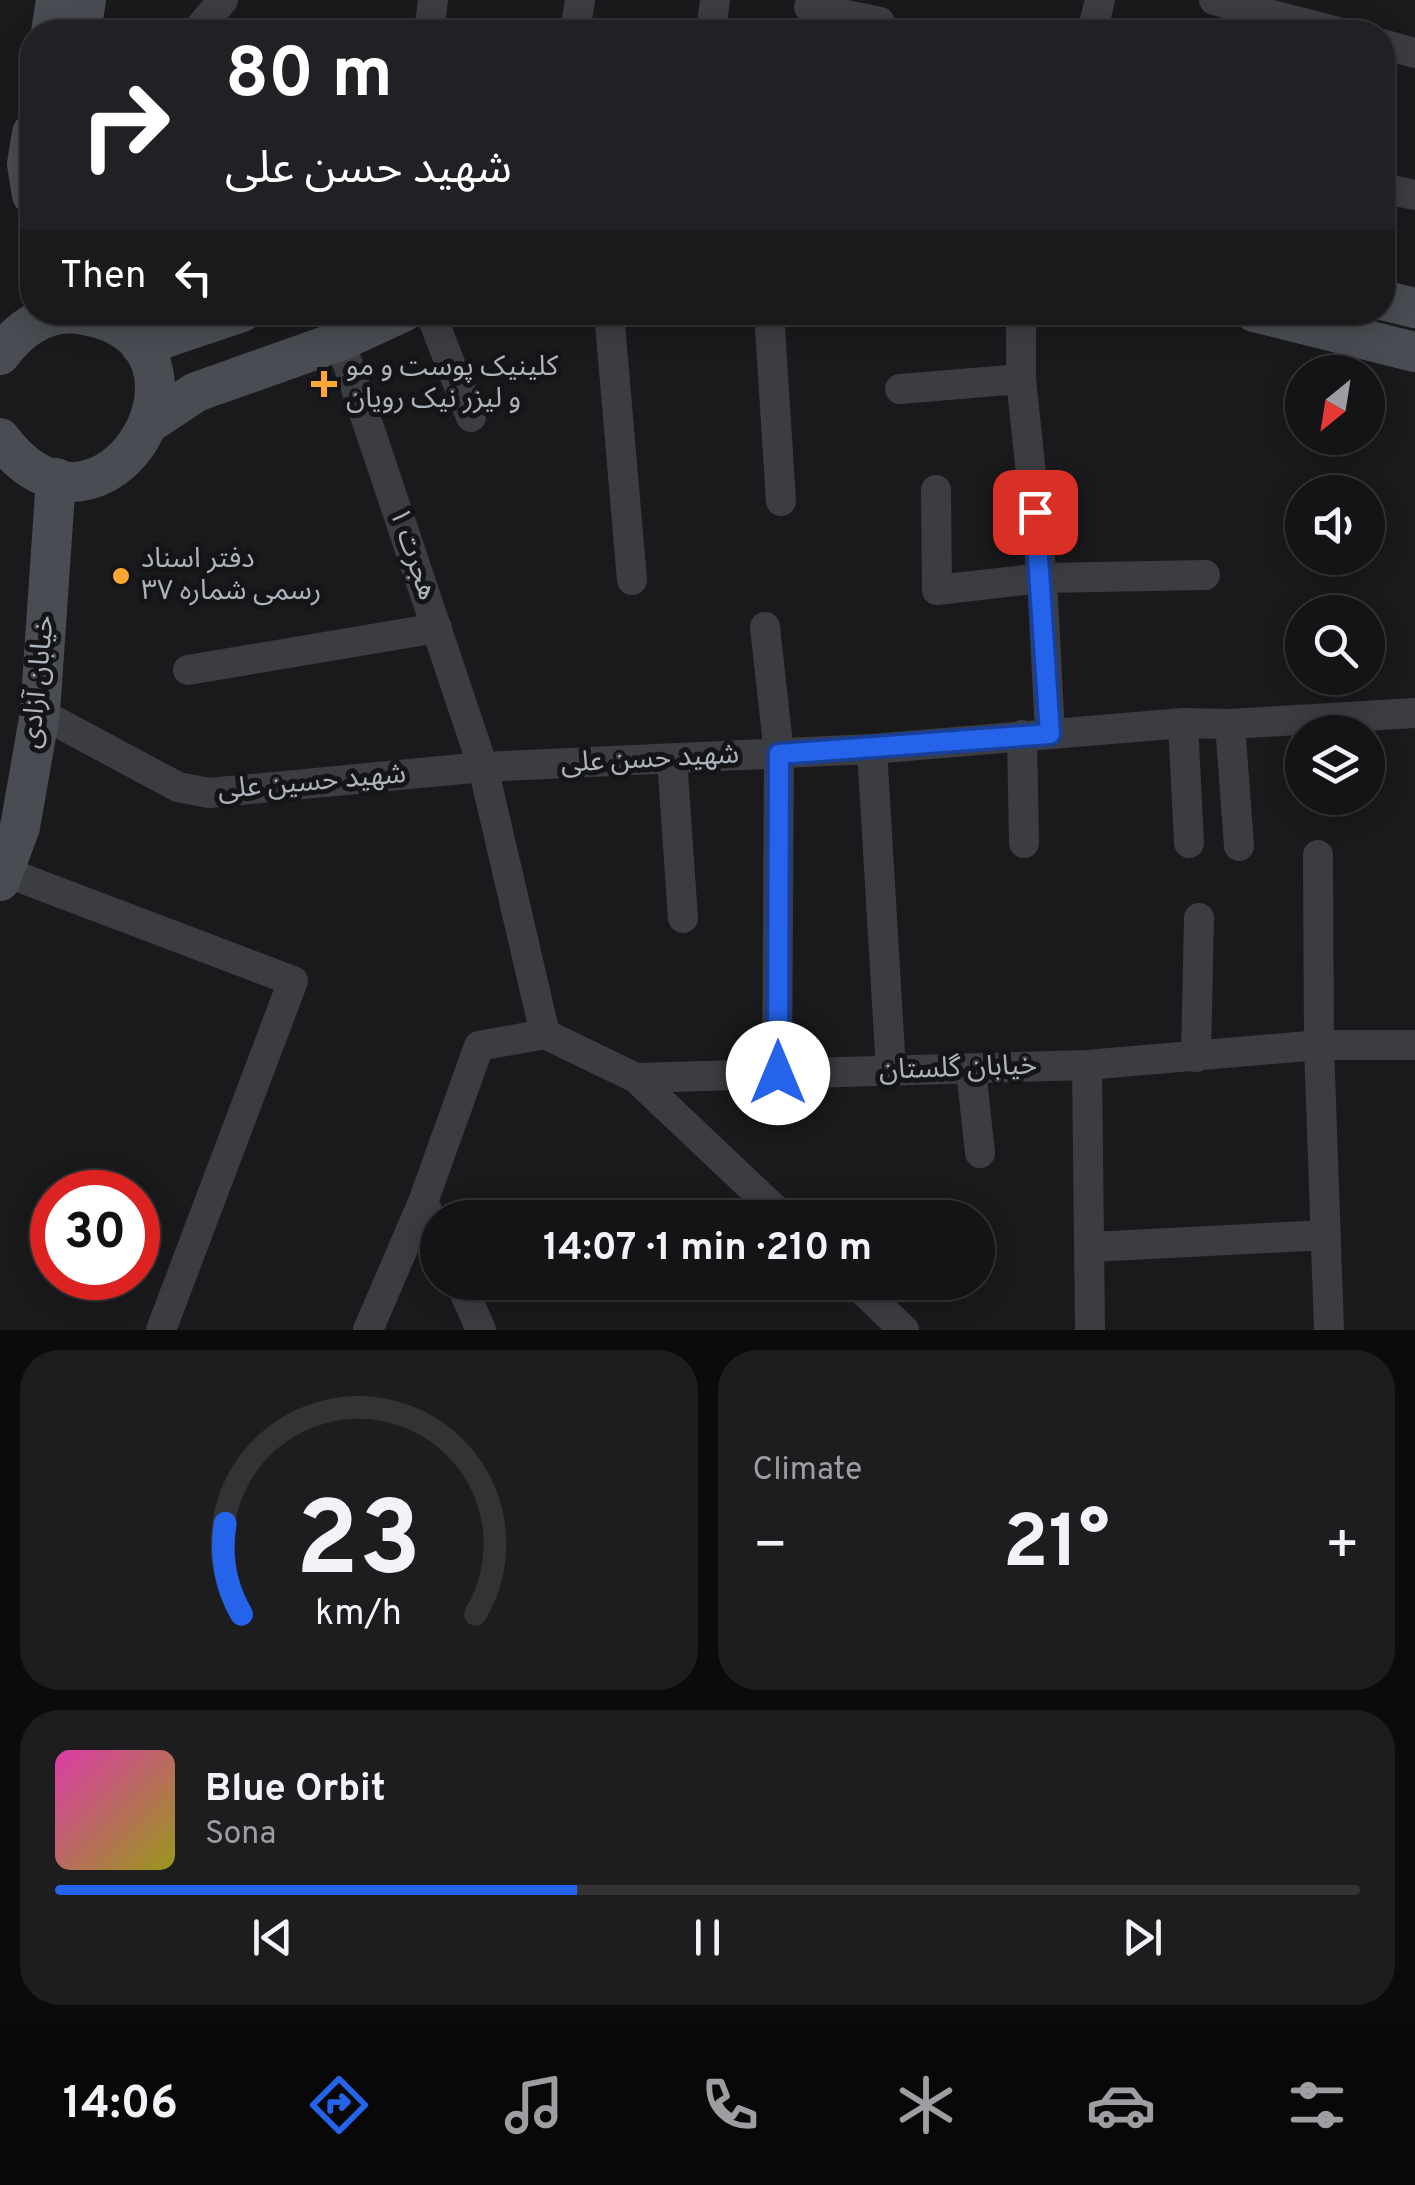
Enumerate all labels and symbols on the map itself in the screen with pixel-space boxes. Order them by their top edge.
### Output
place label: کلینیک پوست و مو و لیزر نیک رویان [346,350,559,418]
north arrow [1285,355,1385,455]
marker: کلینیک پوست و مو و لیزر نیک رویان [311,371,337,397]
pin [993,470,1078,555]
street label: هجرت ۱ [379,503,445,605]
place label: دفتر اسناد رسمی شماره ۳۷ [141,542,321,610]
marker: دفتر اسناد رسمی شماره ۳۷ [110,565,132,587]
street label: خیابان آزادی [14,613,64,751]
street label: شهید حسن علی [560,737,740,783]
street label: شهید حسین علی [216,757,408,809]
position arrow [726,1021,830,1125]
street label: خیابان گلستان [878,1048,1038,1090]
speed limit sign: 30 [30,1170,160,1300]

